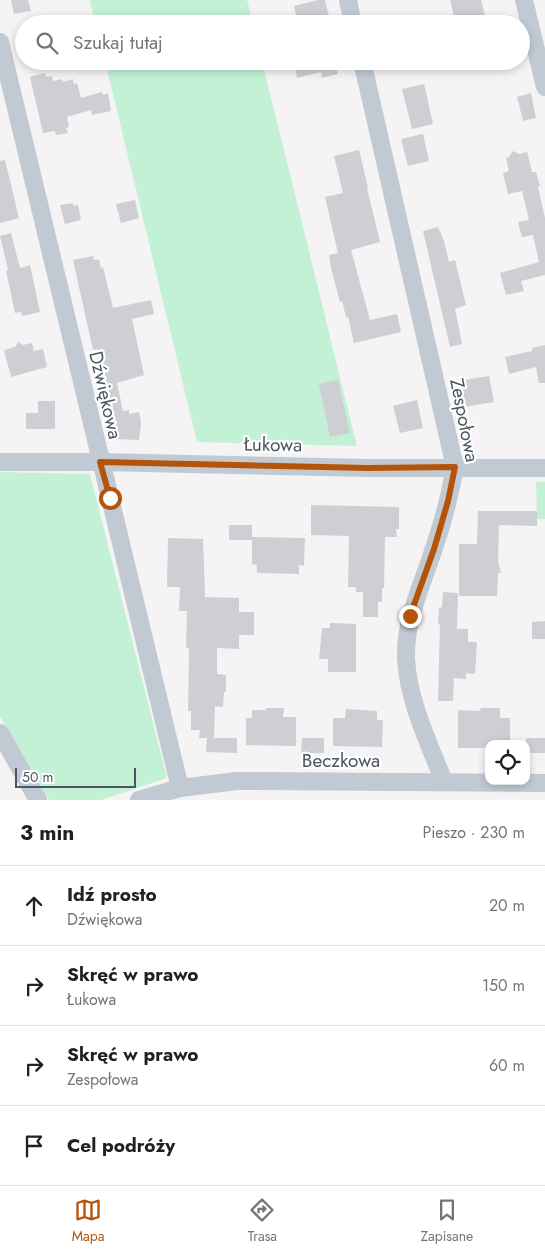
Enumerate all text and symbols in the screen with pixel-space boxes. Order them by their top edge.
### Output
search box [15,15,530,70]
icon: search [33,29,61,57]
text: Szukaj tutaj [73,29,163,56]
street label: Dźwiękowa [82,348,129,442]
street label: Zespołowa [443,376,486,464]
street label: Łukowa [243,430,302,459]
route start [99,487,122,510]
route end [399,605,422,628]
map controls [485,740,530,785]
button: locate [485,740,530,785]
street label: Beczkowa [302,747,380,774]
scale bar [15,765,136,788]
text: 50 m [22,767,53,787]
text: 3 min [20,818,74,848]
text: Pieszo · 230 m [422,821,525,844]
text: Idź prosto [67,881,157,908]
icon: ahead [20,892,48,920]
text: 20 m [489,894,525,917]
text: Dźwiękowa [67,908,142,931]
text: Skręć w prawo [67,961,199,988]
icon: right [20,972,48,1000]
text: 150 m [482,974,525,997]
text: Łukowa [67,988,116,1011]
text: Skręć w prawo [67,1041,199,1068]
icon: right [20,1052,48,1080]
text: 60 m [489,1054,525,1077]
text: Zespołowa [67,1068,139,1091]
icon: arrive [20,1132,48,1160]
text: Cel podróży [67,1132,175,1159]
tab: Mapa [72,1196,104,1246]
tab: Trasa [248,1196,277,1246]
tab: Zapisane [420,1196,473,1246]

